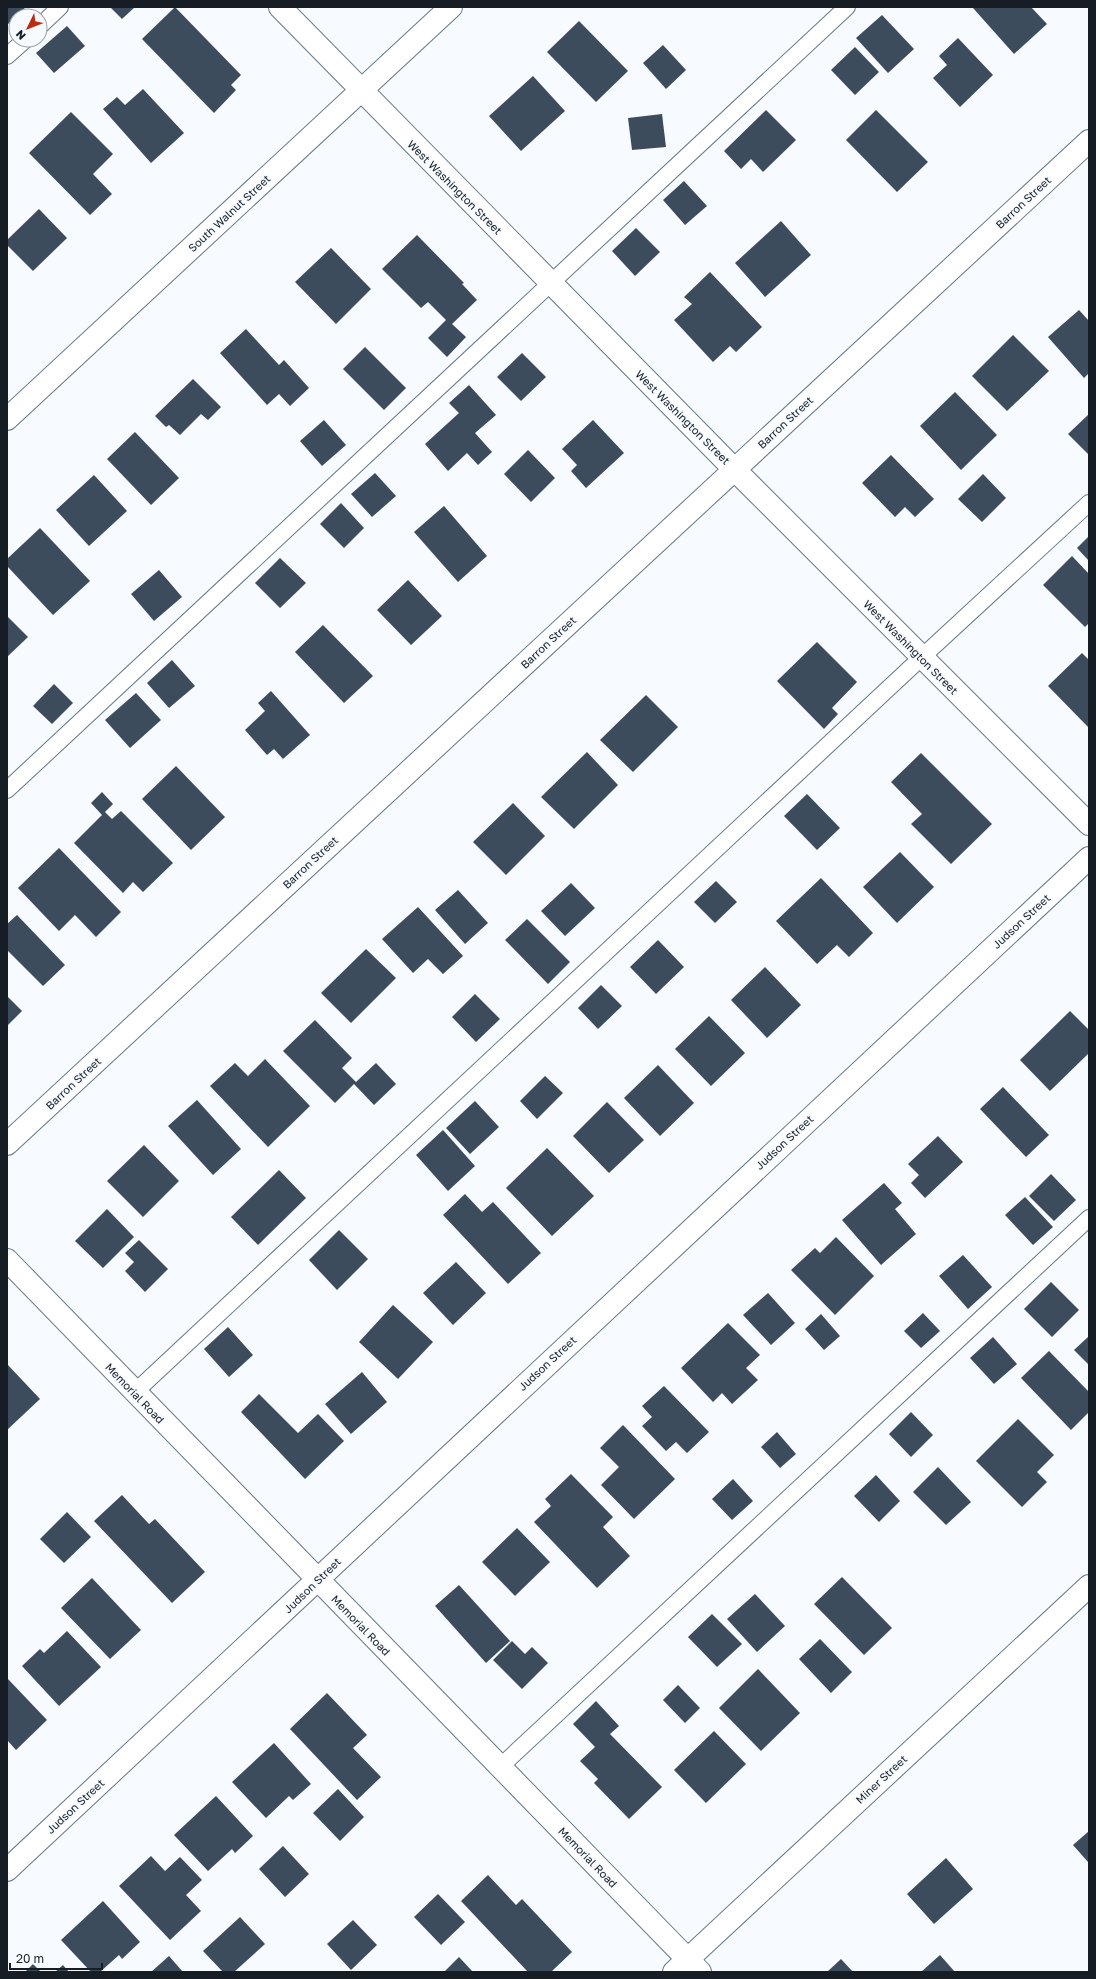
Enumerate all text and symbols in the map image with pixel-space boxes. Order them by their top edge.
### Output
north arrow [8,8,48,48]
text: N [13,28,28,43]
street label: West Washington Street [405,137,505,237]
street label: South Walnut Street [185,172,273,254]
street label: Barron Street [993,173,1053,231]
street label: West Washington Street [633,367,733,467]
street label: Barron Street [755,393,815,451]
street label: West Washington Street [861,597,961,697]
street label: Barron Street [518,613,578,671]
street label: Barron Street [280,833,340,891]
street label: Judson Street [989,891,1053,951]
street label: Barron Street [43,1054,103,1112]
street label: Judson Street [752,1112,816,1172]
street label: Judson Street [515,1333,579,1393]
street label: Memorial Road [103,1360,167,1426]
street label: Judson Street [281,1555,343,1615]
street label: Memorial Road [329,1592,393,1658]
street label: Miner Street [853,1752,909,1806]
street label: Judson Street [43,1776,107,1836]
street label: Memorial Road [556,1824,620,1890]
scale bar [10,1945,102,1971]
text: 20 m [16,1951,44,1966]

